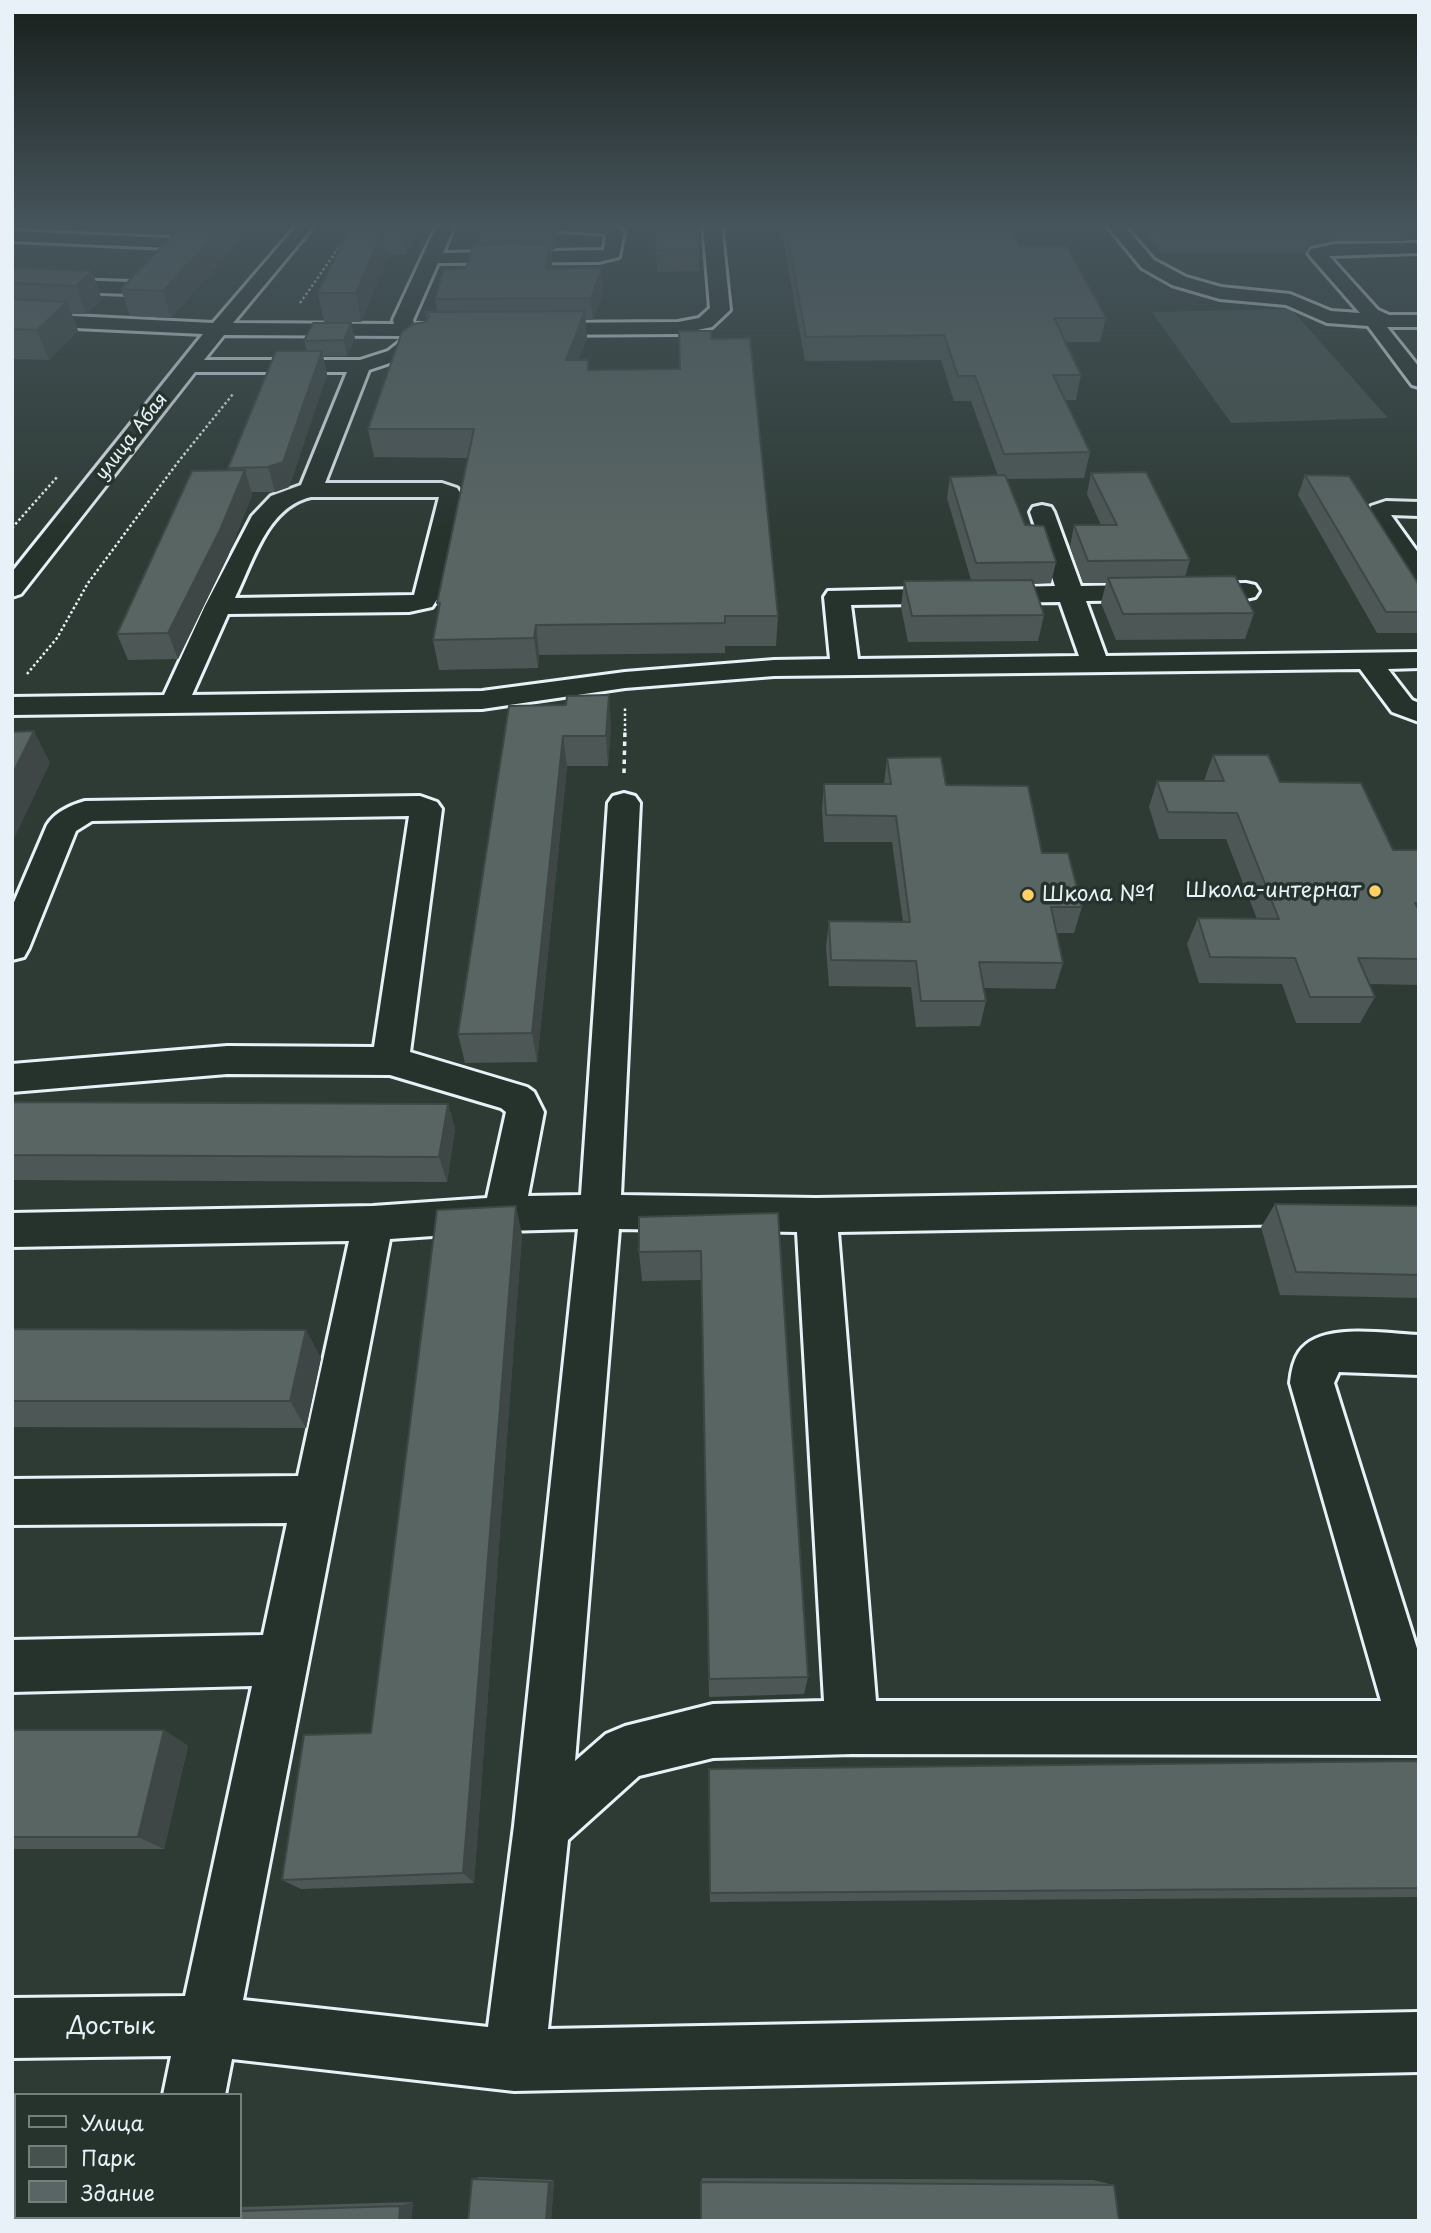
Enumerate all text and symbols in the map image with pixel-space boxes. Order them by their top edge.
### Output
street label: улица Абая [91,389,173,485]
place label: Школа-интернат [1185,878,1361,904]
place label: Школа №1 [1042,882,1155,908]
marker: Школа-интернат [1367,883,1383,899]
marker: Школа №1 [1020,887,1036,903]
street label: Достык [67,2013,155,2041]
legend [14,2093,242,2219]
text: Улица [81,2106,144,2138]
text: Парк [81,2141,135,2173]
text: Здание [81,2176,155,2208]

